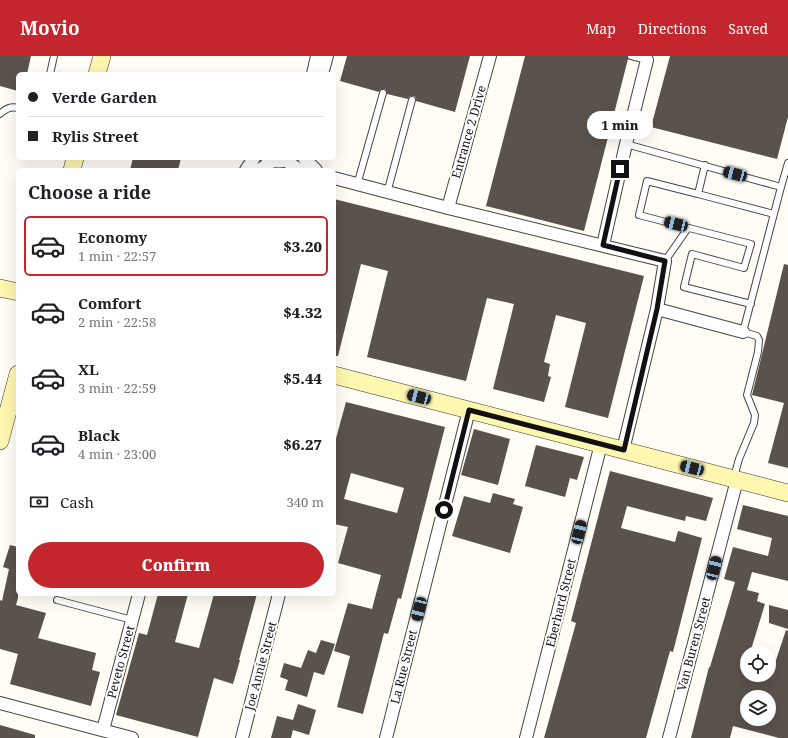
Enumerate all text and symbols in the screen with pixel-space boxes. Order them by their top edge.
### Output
text: Movio [20,15,80,41]
text: Map [586,19,616,38]
text: Directions [638,19,706,38]
text: Saved [728,19,768,38]
street label: Entrance 2 Drive [447,83,490,180]
text: Verde Garden [52,87,157,107]
callout: 1 min [587,111,653,139]
text: 1 min [601,116,639,134]
text: Rylis Street [52,126,139,146]
route end [611,160,629,178]
car [722,165,748,183]
text: Choose a ride [28,180,151,204]
car [663,215,689,233]
text: Economy [78,227,147,247]
icon: car [30,228,66,264]
text: $3.20 [283,236,322,256]
text: 1 min · 22:57 [78,247,156,265]
text: Comfort [78,293,141,313]
icon: car [30,294,66,330]
text: $4.32 [283,302,322,322]
text: 2 min · 22:58 [78,313,156,331]
text: XL [78,359,99,379]
icon: car [30,360,66,396]
text: $5.44 [283,368,322,388]
text: 3 min · 22:59 [78,379,156,397]
car [406,388,432,406]
text: Black [78,425,120,445]
icon: car [30,426,66,462]
text: $6.27 [283,434,322,454]
text: 4 min · 23:00 [78,445,156,463]
car [679,459,705,477]
icon: cash [28,491,50,513]
text: Cash [60,492,94,512]
text: 340 m [287,493,324,511]
route start [435,501,453,519]
car [570,519,588,545]
button: Confirm [28,542,324,588]
car [705,555,723,581]
street label: Eberhard Street [541,557,580,649]
street label: Van Buren Street [673,595,714,693]
car [410,596,428,622]
street label: Joe Annie Street [240,619,281,713]
street label: Peveto Street [103,624,138,700]
street label: La Rue Street [386,628,421,706]
map controls [740,646,776,726]
button: locate [740,646,776,682]
button: layers [740,690,776,726]

